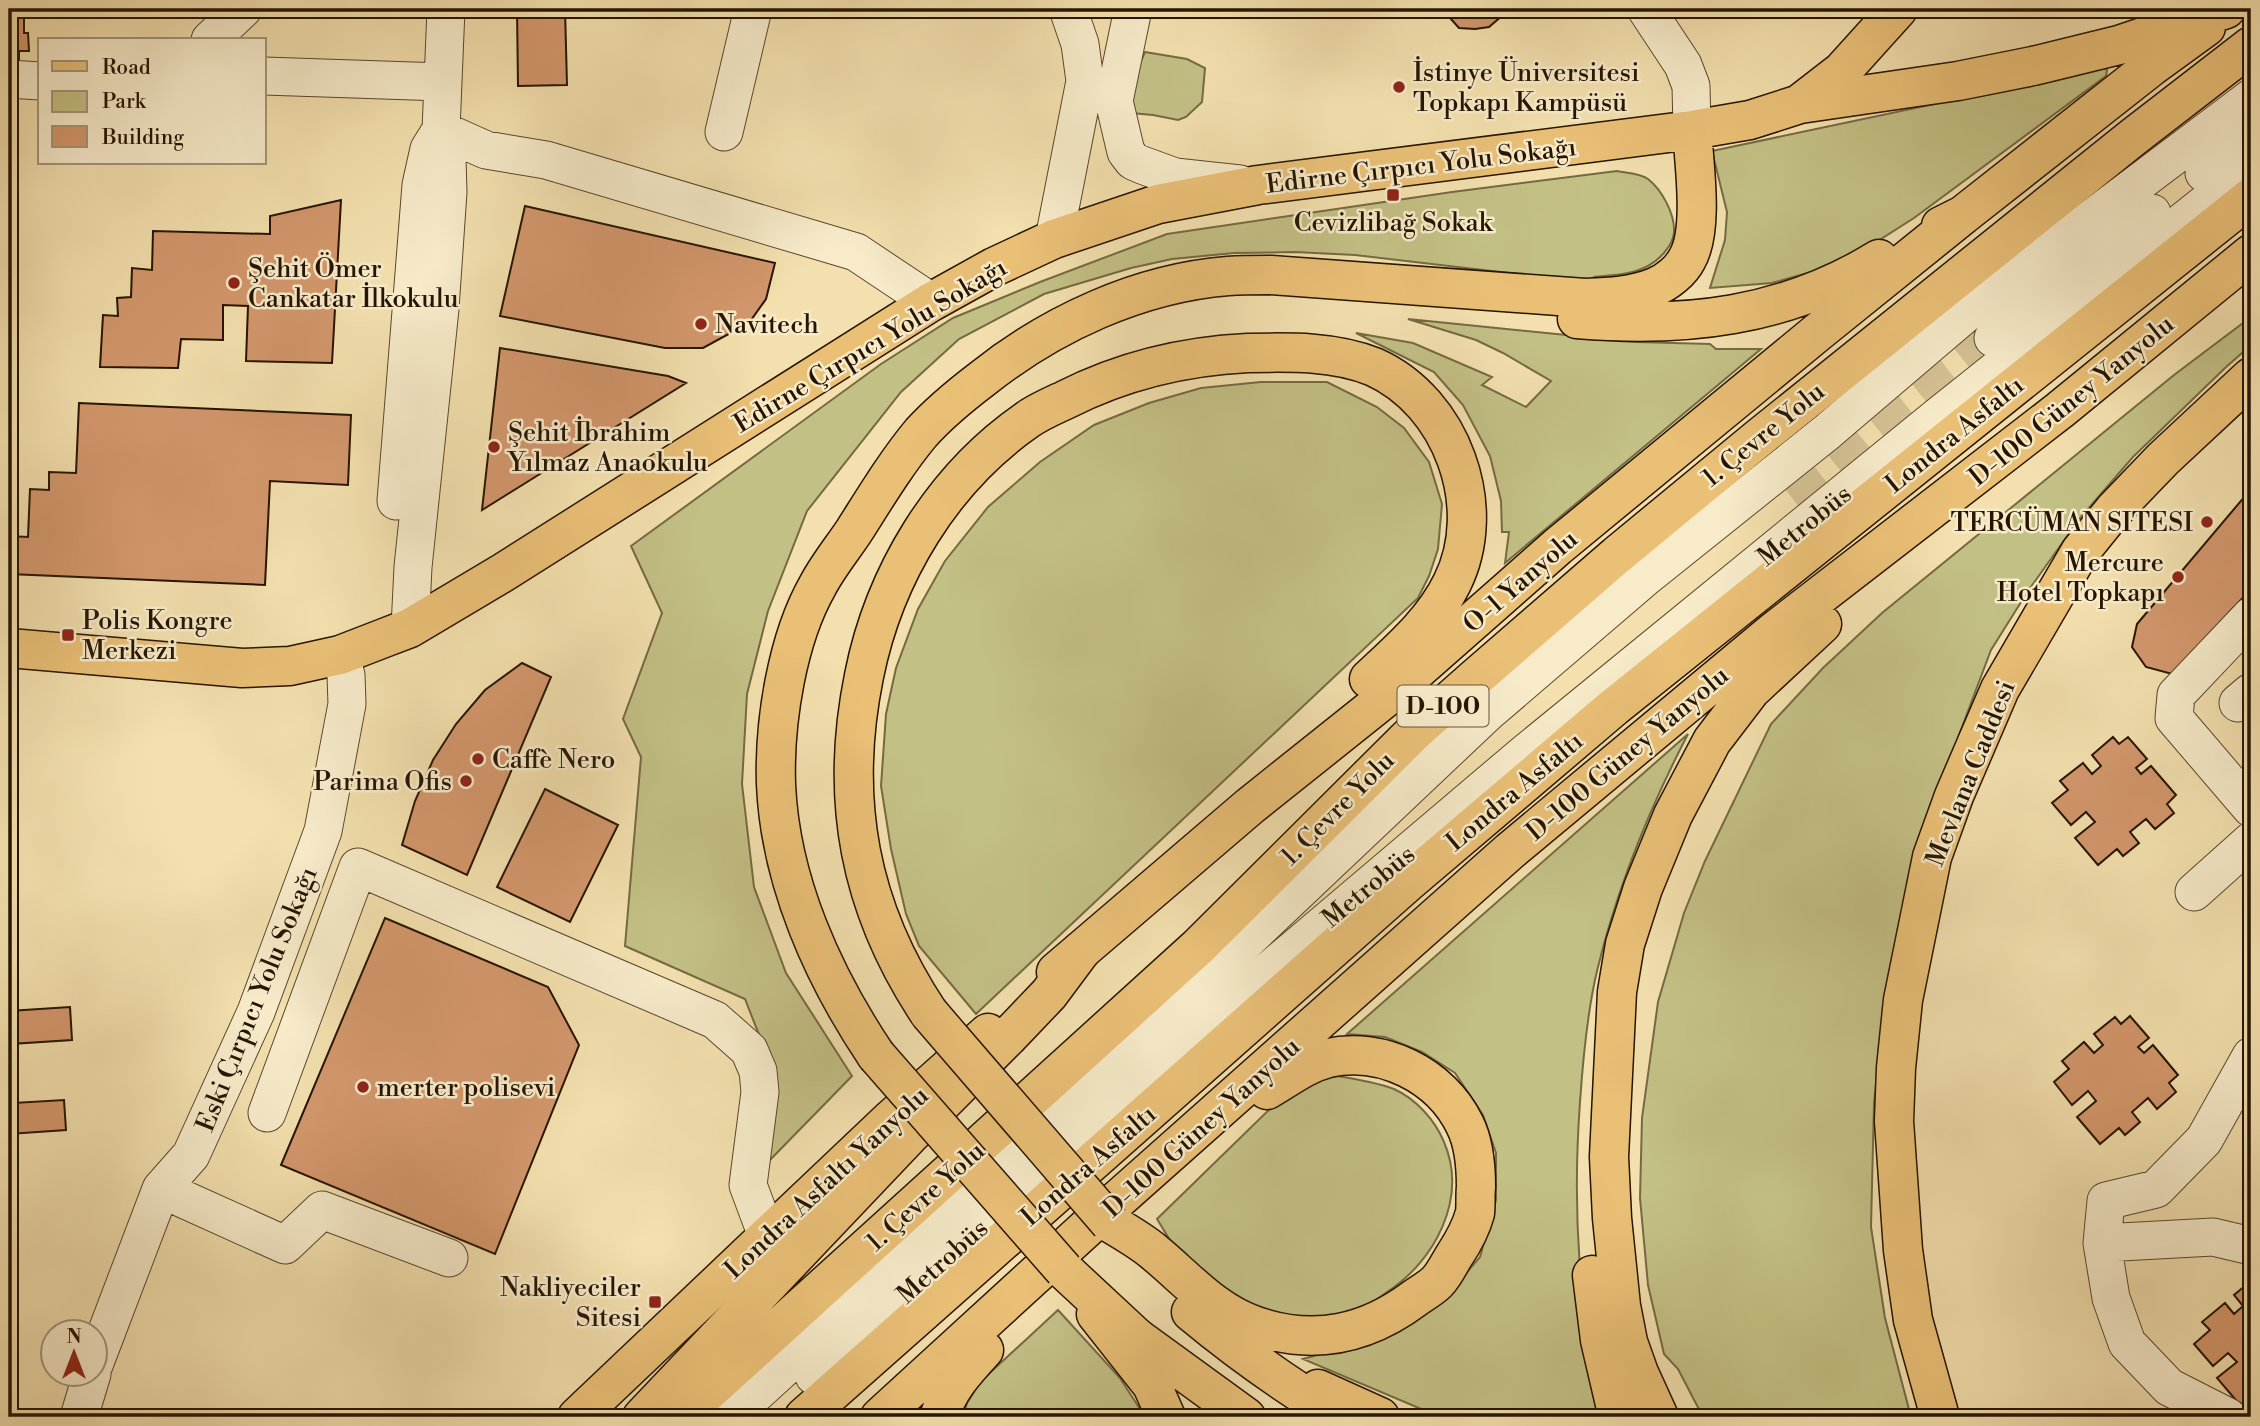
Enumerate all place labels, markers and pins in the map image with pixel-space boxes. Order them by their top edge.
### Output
place label: İstinye Üniversitesi Topkapı Kampüsü [1413,56,1640,119]
marker: İstinye Üniversitesi Topkapı Kampüsü [1391,79,1407,95]
marker: Cevizlibağ Sokak [1385,187,1401,203]
place label: Cevizlibağ Sokak [1294,207,1494,239]
place label: Şehit Ömer Cankatar İlkokulu [248,252,459,315]
marker: Şehit Ömer Cankatar İlkokulu [226,275,242,291]
place label: Navitech [715,309,819,341]
marker: Navitech [693,316,709,332]
place label: Şehit İbrahim Yılmaz Anaokulu [506,416,708,479]
marker: Şehit İbrahim Yılmaz Anaokulu [486,439,502,455]
place label: TERCÜMAN SITESI [1950,506,2193,539]
marker: TERCÜMAN SITESI [2199,514,2215,530]
place label: Mercure Hotel Topkapı [1997,547,2164,609]
marker: Mercure Hotel Topkapı [2170,569,2186,585]
place label: Polis Kongre Merkezi [82,605,233,667]
marker: Polis Kongre Merkezi [60,627,76,643]
place label: Caffè Nero [492,744,615,776]
marker: Caffè Nero [470,751,486,767]
place label: Parima Ofis [313,766,452,798]
marker: Parima Ofis [458,773,474,789]
place label: merter polisevi [377,1072,555,1104]
marker: merter polisevi [355,1079,371,1095]
place label: Nakliyeciler Sitesi [500,1272,641,1334]
marker: Nakliyeciler Sitesi [647,1294,663,1310]

